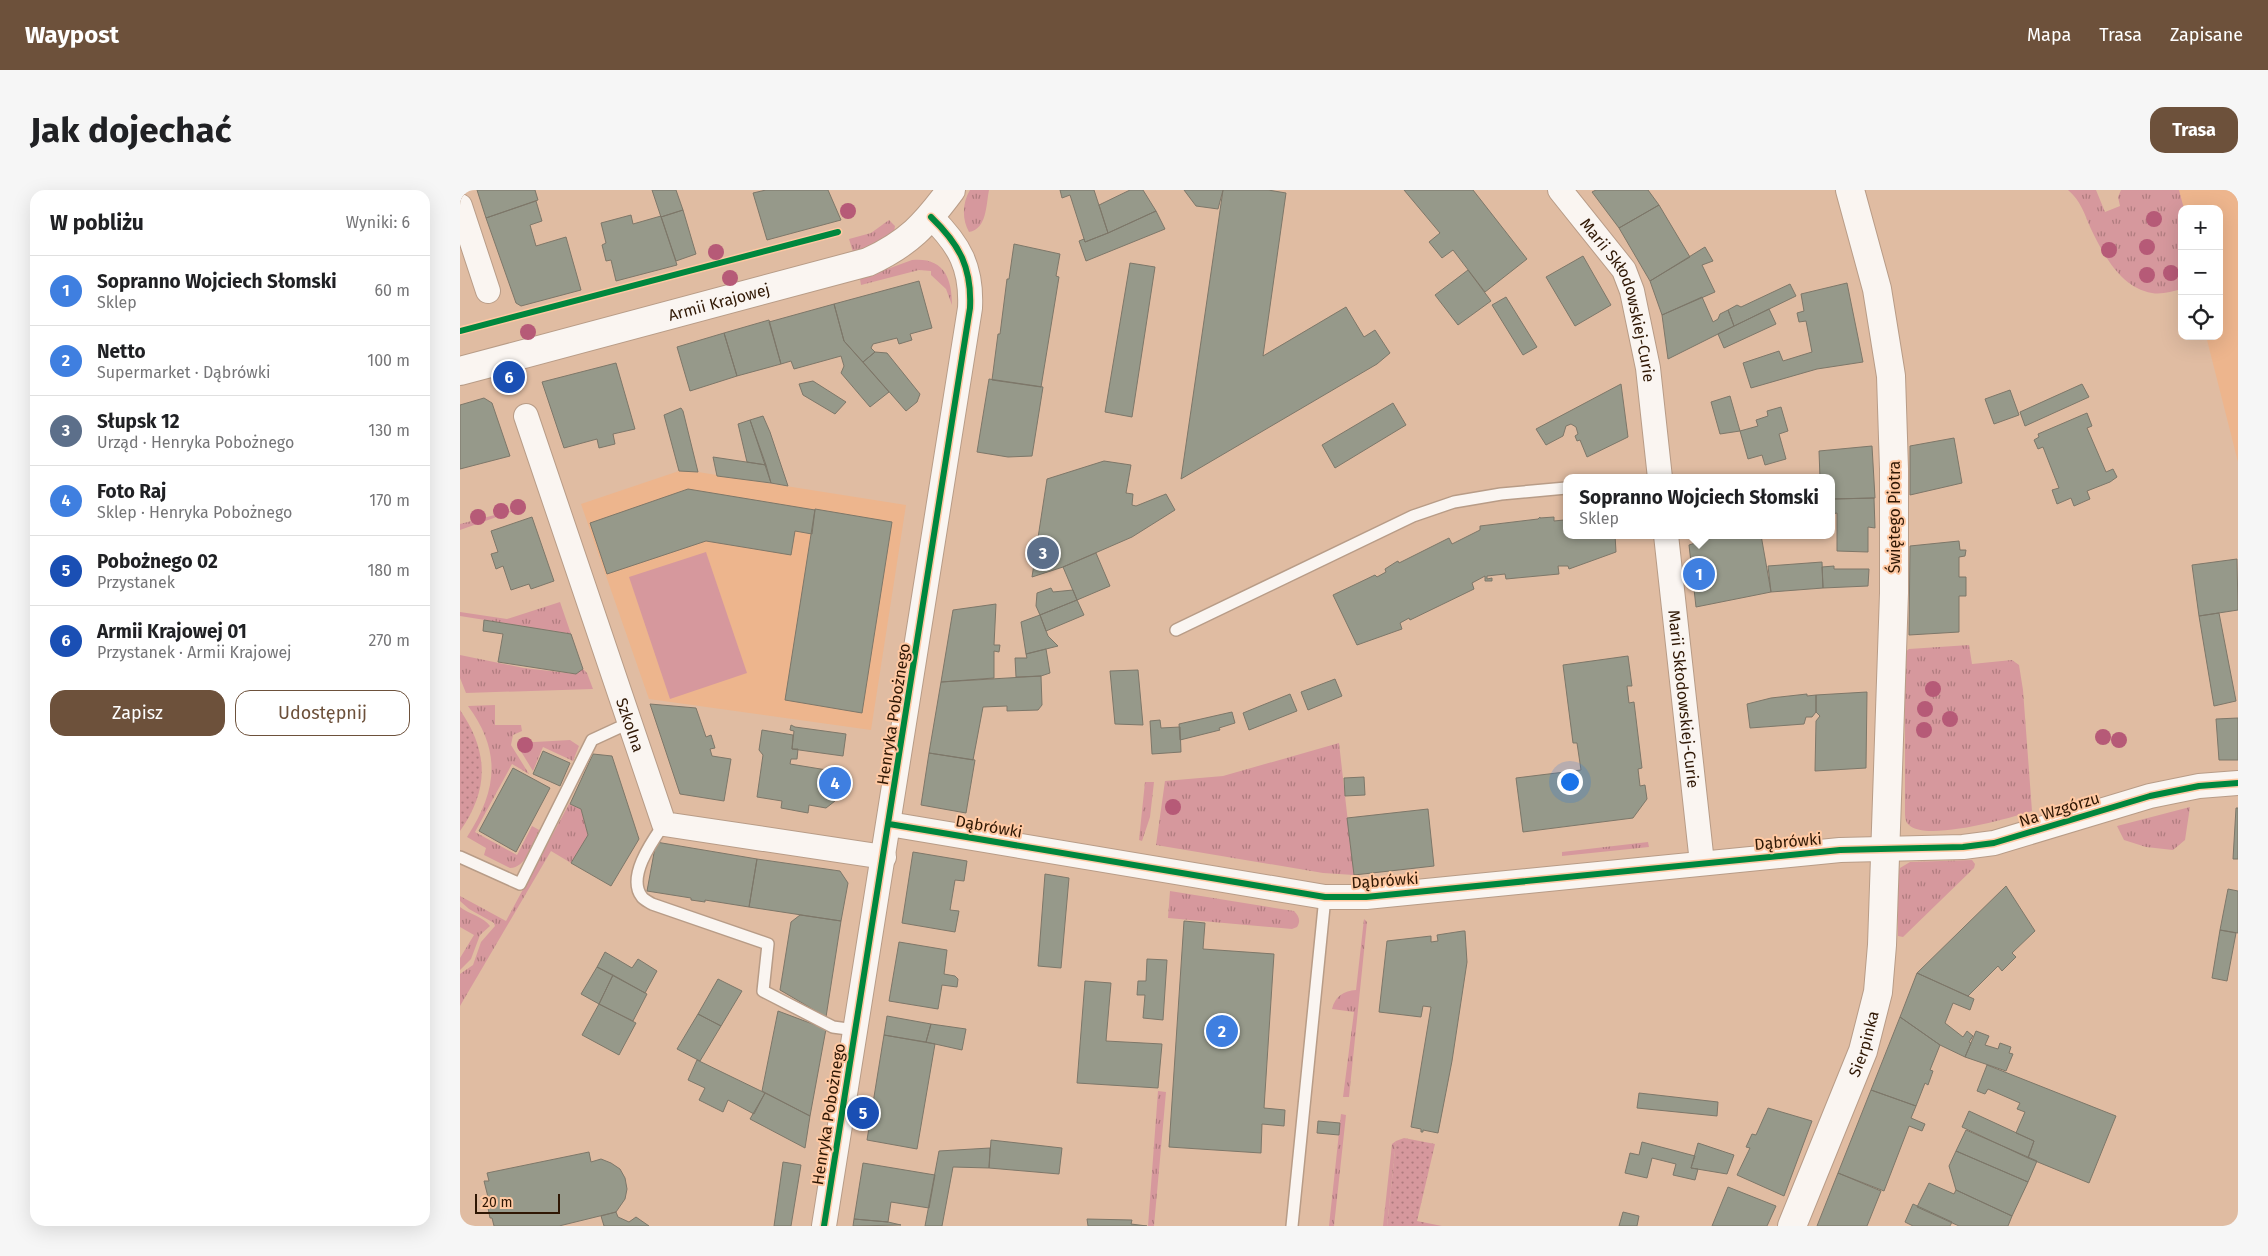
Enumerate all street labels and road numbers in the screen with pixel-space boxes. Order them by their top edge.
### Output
street label: Marii Skłodowskiej-Curie [1576,214,1658,383]
street label: Armii Krajowej [666,280,772,325]
street label: Świętego Piotra [1884,461,1904,573]
street label: Marii Skłodowskiej-Curie [1664,609,1703,789]
street label: Henryka Pobożnego [873,642,914,786]
street label: Szkolna [612,696,648,754]
street label: Na Wzgórzu [2017,788,2102,831]
street label: Dąbrówki [954,811,1024,843]
street label: Dąbrówki [1754,829,1823,855]
street label: Dąbrówki [1351,869,1419,893]
street label: Sierpinka [1845,1009,1883,1080]
street label: Henryka Pobożnego [808,1042,849,1186]

